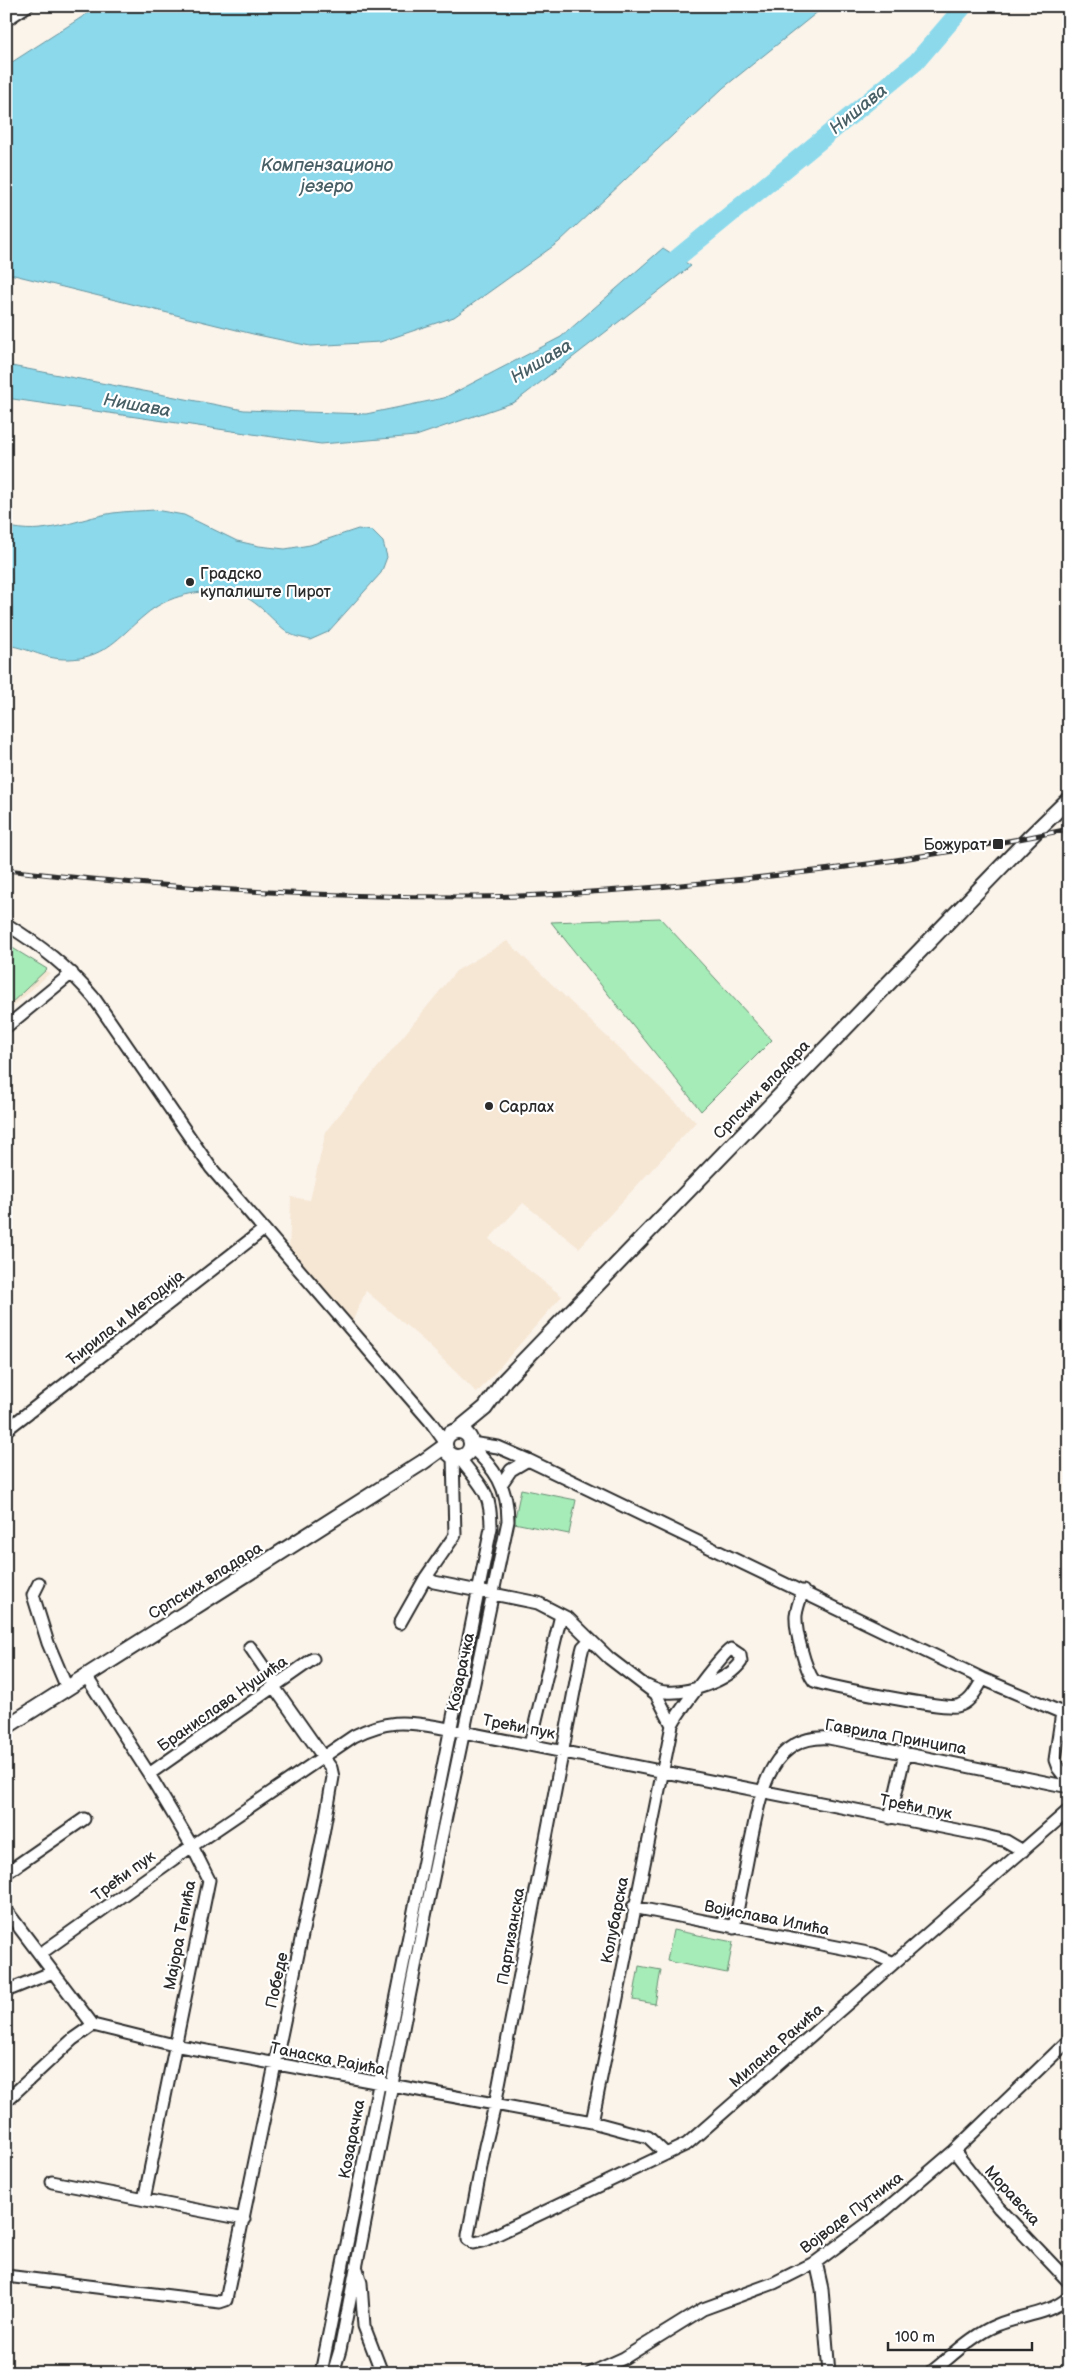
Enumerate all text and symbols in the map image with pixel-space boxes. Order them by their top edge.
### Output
water label: Нишава [825,80,891,139]
water label: Компензационо језеро [261,155,394,197]
water label: Нишава [507,335,576,388]
water label: Нишава [102,389,172,422]
place label: Градско купалиште Пирот [200,565,332,602]
marker: Градско купалиште Пирот [184,576,196,588]
place label: Божурат [923,836,988,855]
marker: Божурат [991,837,1005,851]
street label: Српских владара [710,1036,815,1144]
place label: Сарлах [499,1098,554,1117]
marker: Сарлах [483,1100,495,1112]
street label: Ћирила и Методија [63,1266,189,1370]
street label: Српских владара [145,1538,267,1624]
street label: Козарачка [444,1631,479,1713]
street label: Бранислава Нушића [154,1652,292,1756]
street label: Трећи пук [481,1711,557,1744]
street label: Гаврила Принципа [823,1716,969,1759]
street label: Трећи пук [878,1791,954,1824]
street label: Трећи пук [89,1847,160,1906]
street label: Колубарска [598,1875,633,1965]
street label: Мајора Тепића [161,1878,201,1992]
street label: Партизанска [494,1886,529,1986]
street label: Војислава Илића [703,1897,831,1940]
street label: Победе [262,1951,293,2010]
street label: Милана Ракића [726,2000,828,2092]
street label: Танаска Рајића [269,2039,387,2080]
street label: Козарачка [336,2098,370,2180]
street label: Моравска [980,2162,1044,2230]
street label: Војводе Путника [797,2168,908,2258]
scale bar [888,2319,1031,2351]
text: 100 m [895,2328,935,2347]

